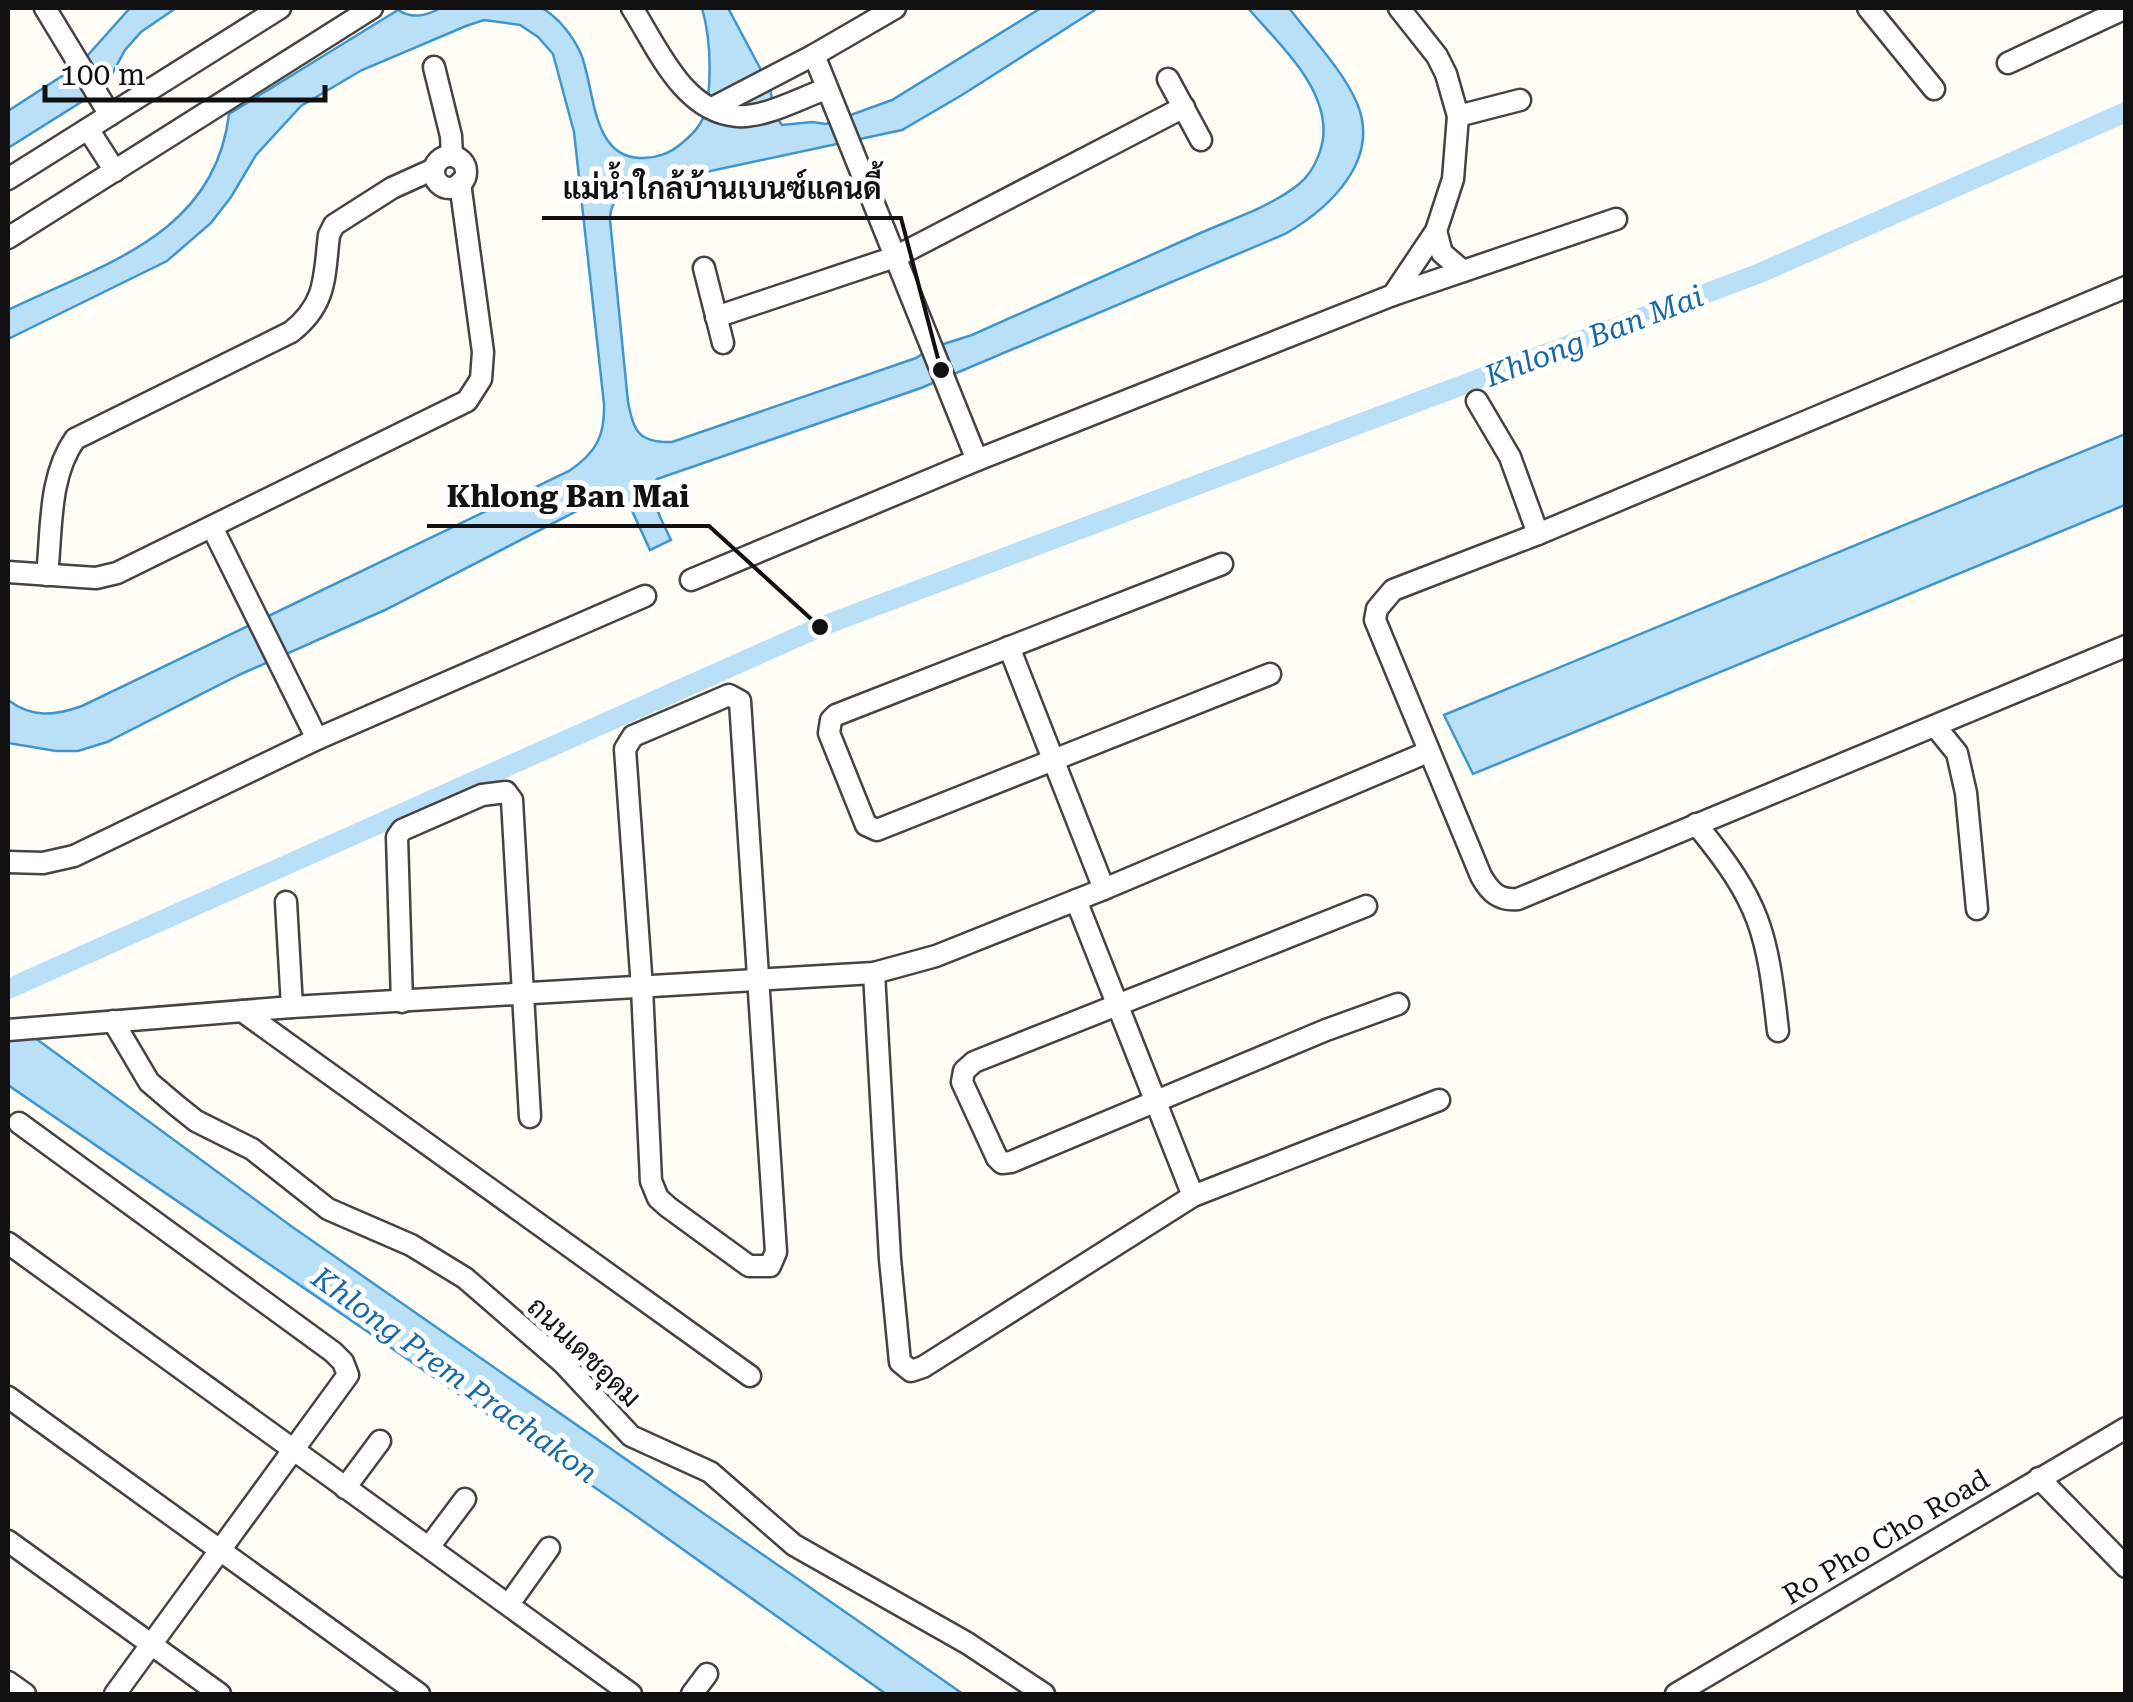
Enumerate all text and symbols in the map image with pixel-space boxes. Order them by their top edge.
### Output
scale bar [45,40,325,102]
text: 100 m [60,57,145,92]
callout: แม่น้ำใกล้บ้านเบนซ์แคนดี้ [542,158,901,218]
text: แม่น้ำใกล้บ้านเบนซ์แคนดี้ [562,160,884,206]
water label: Khlong Ban Mai [1479,278,1708,394]
callout: Khlong Ban Mai [427,466,709,526]
text: Khlong Ban Mai [447,479,689,514]
water label: Khlong Prem Prachakon [305,1259,605,1490]
street label: ถนนเดชอุดม [519,1290,647,1416]
street label: Ro Pho Cho Road [1777,1462,1995,1612]

